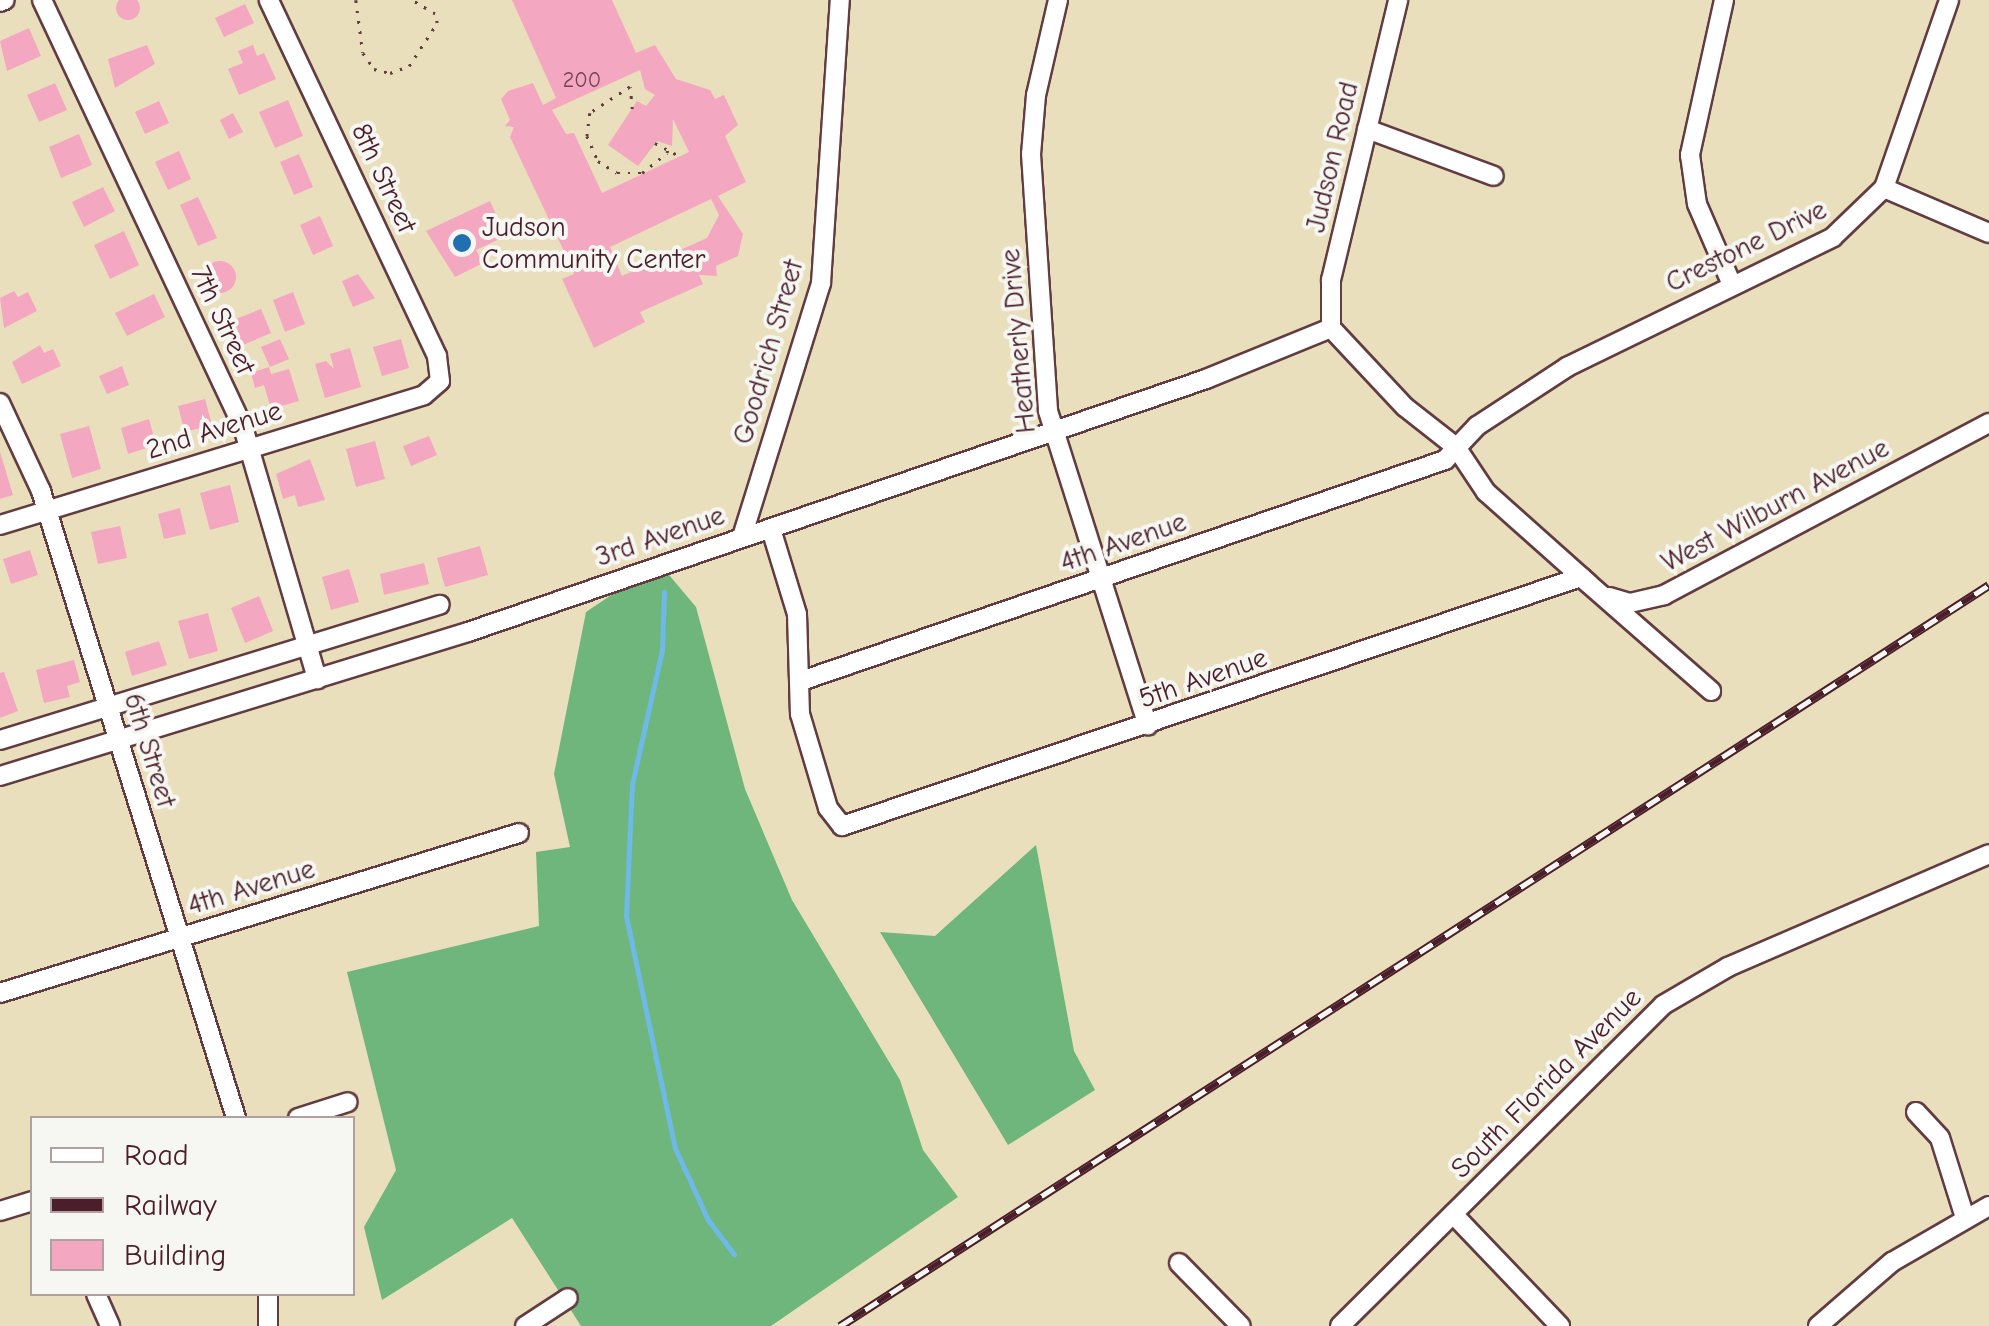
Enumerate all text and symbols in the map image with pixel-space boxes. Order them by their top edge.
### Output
house number: 200 [563,68,601,94]
street label: Judson Road [1298,78,1366,236]
street label: 8th Street [344,118,424,238]
street label: Crestone Drive [1660,193,1832,299]
place label: Judson Community Center [482,210,705,276]
marker: Judson Community Center [451,232,473,254]
street label: Heatherly Drive [993,247,1043,435]
street label: Goodrich Street [726,256,810,448]
street label: 7th Street [183,260,263,380]
street label: 2nd Avenue [142,394,286,466]
street label: West Wilburn Avenue [1656,431,1894,579]
street label: 3rd Avenue [591,498,729,574]
street label: 4th Avenue [1056,505,1190,579]
street label: 5th Avenue [1135,640,1271,716]
street label: 6th Street [117,689,183,811]
street label: 4th Avenue [183,852,319,922]
street label: South Florida Avenue [1444,981,1648,1185]
legend [30,1116,355,1296]
text: Road [124,1138,189,1173]
text: Railway [124,1188,217,1223]
text: Building [124,1238,227,1273]

